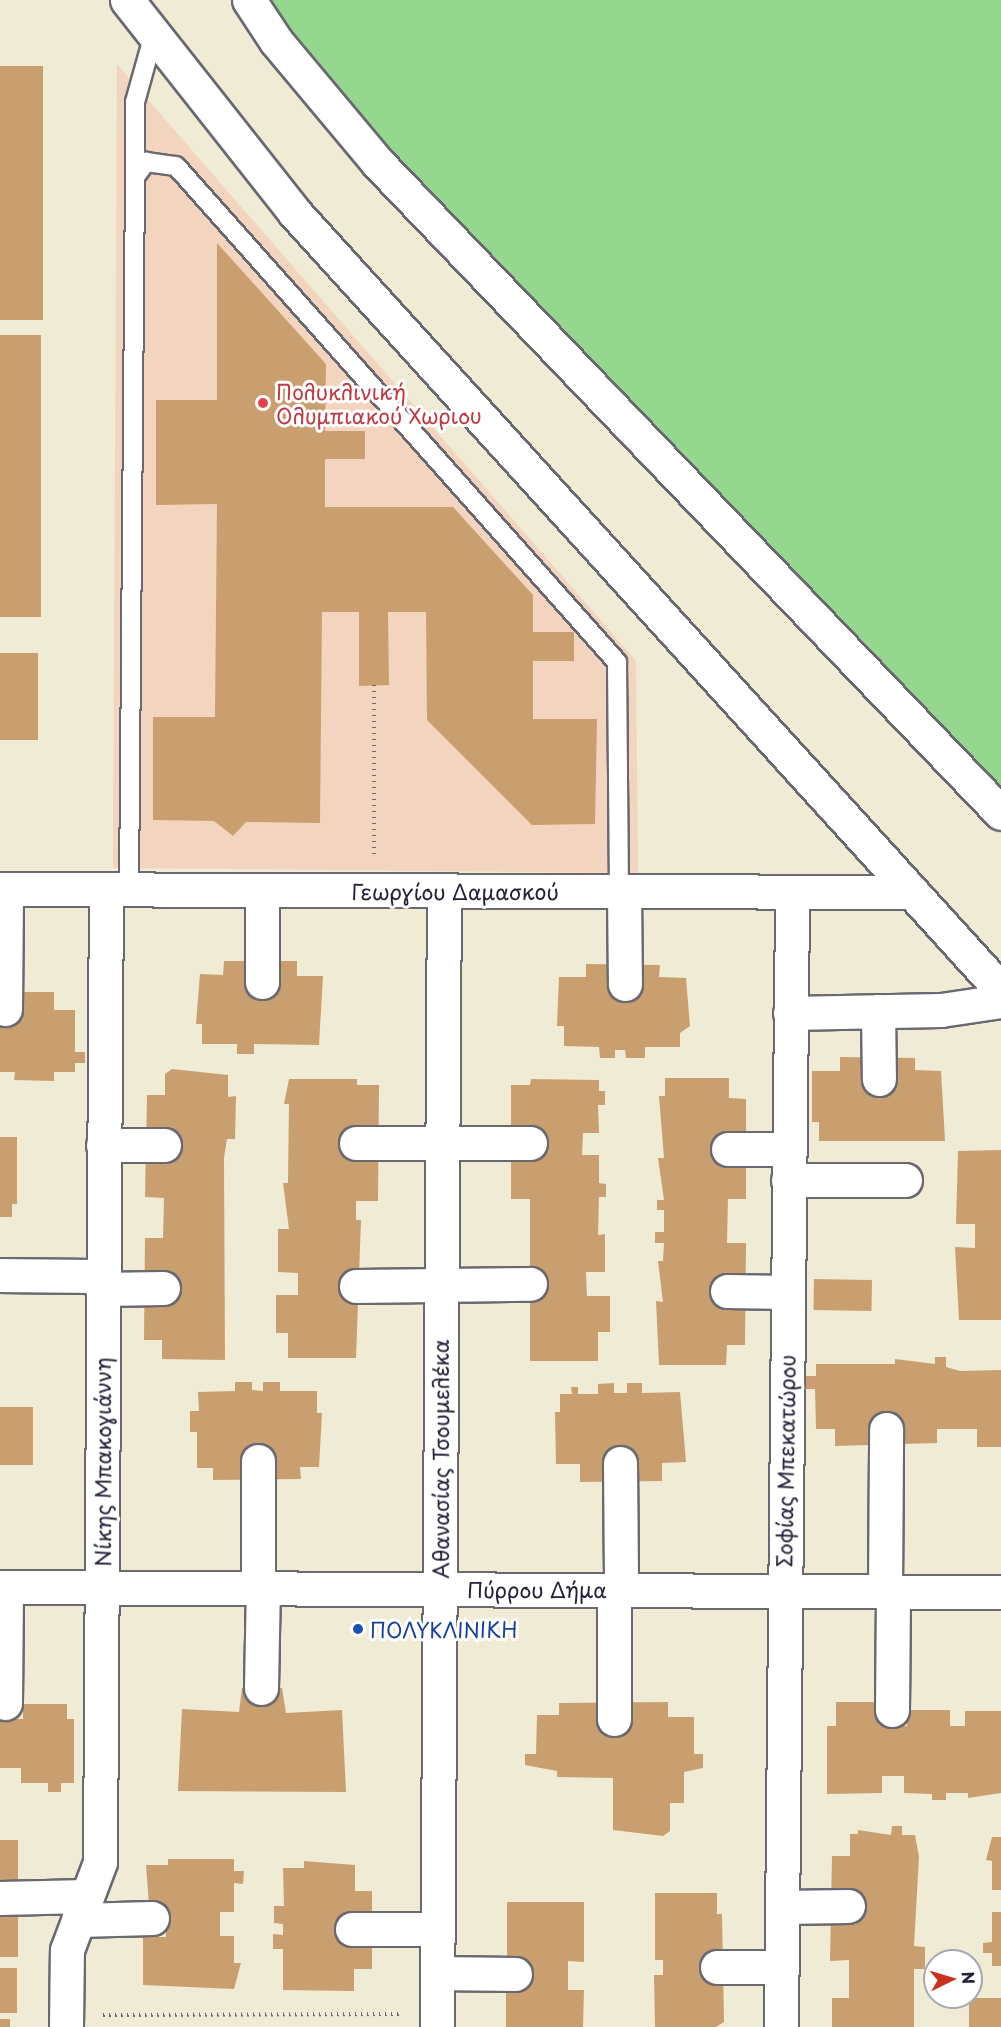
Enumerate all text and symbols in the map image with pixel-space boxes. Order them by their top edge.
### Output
place label: Πολυκλινική Ολυμπιακού Χωριου [276,378,482,428]
marker: Πολυκλινική Ολυμπιακού Χωριου [254,394,272,412]
street label: Γεωργίου Δαμασκού [351,878,559,904]
street label: Αθανασίας Τσουμελέκα [427,1339,453,1579]
street label: Σοφίας Μπεκατώρου [771,1354,799,1568]
street label: Νίκης Μπακογιάννη [89,1357,115,1567]
street label: Πύρρου Δήμα [467,1576,607,1602]
place label: ΠΟΛΥΚΛΙΝΙΚΗ [370,1616,518,1642]
marker: ΠΟΛΥΚΛΙΝΙΚΗ [351,1622,365,1636]
north arrow [923,1949,983,2009]
text: N [956,1970,981,1985]

